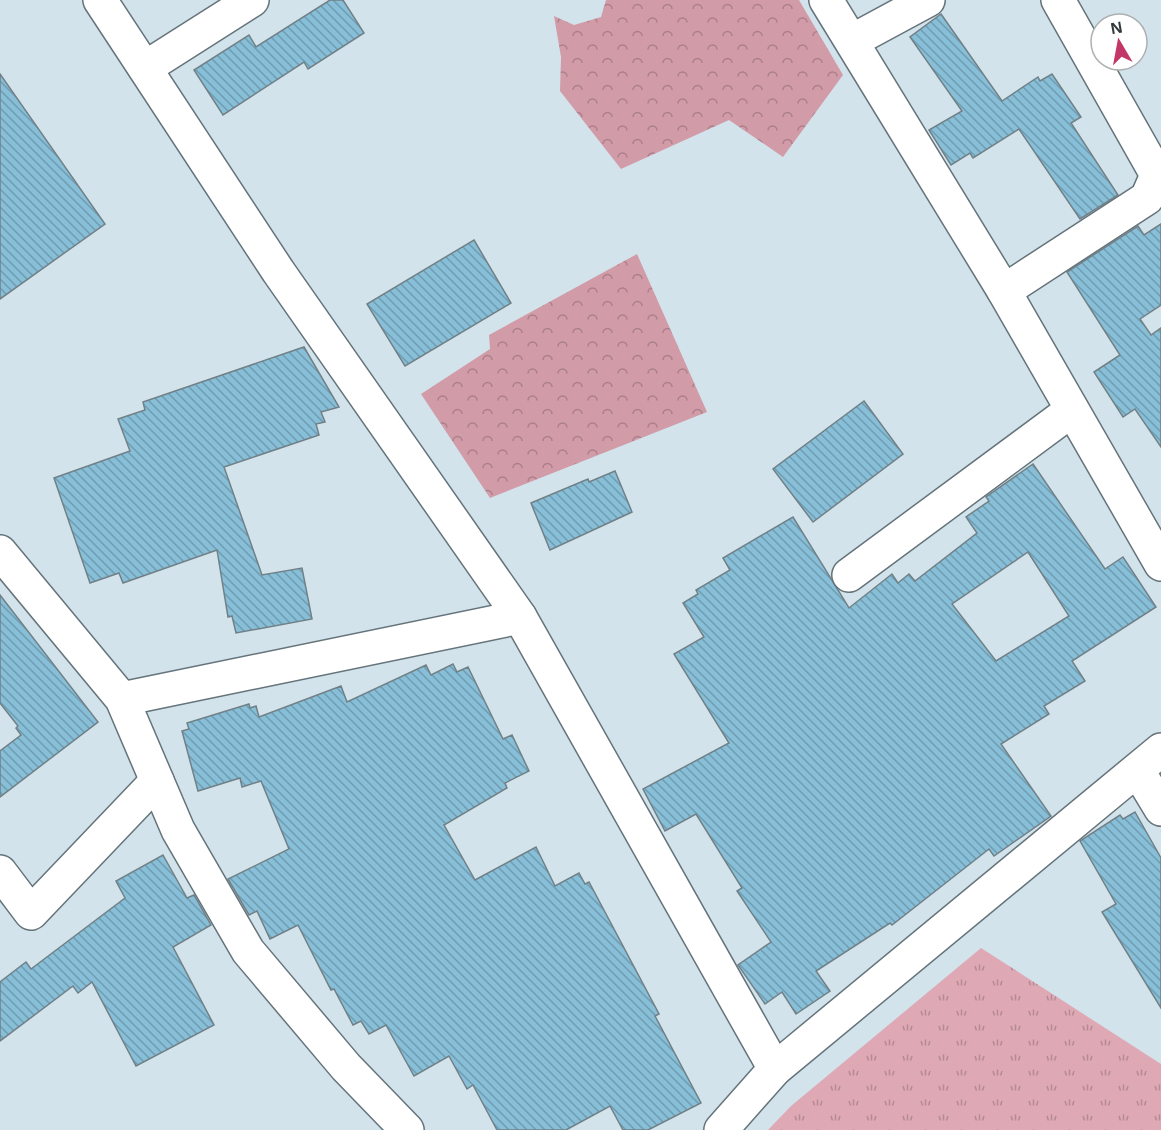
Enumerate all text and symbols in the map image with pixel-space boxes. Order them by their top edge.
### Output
north arrow [1089,12,1149,72]
text: N [1109,18,1124,37]

